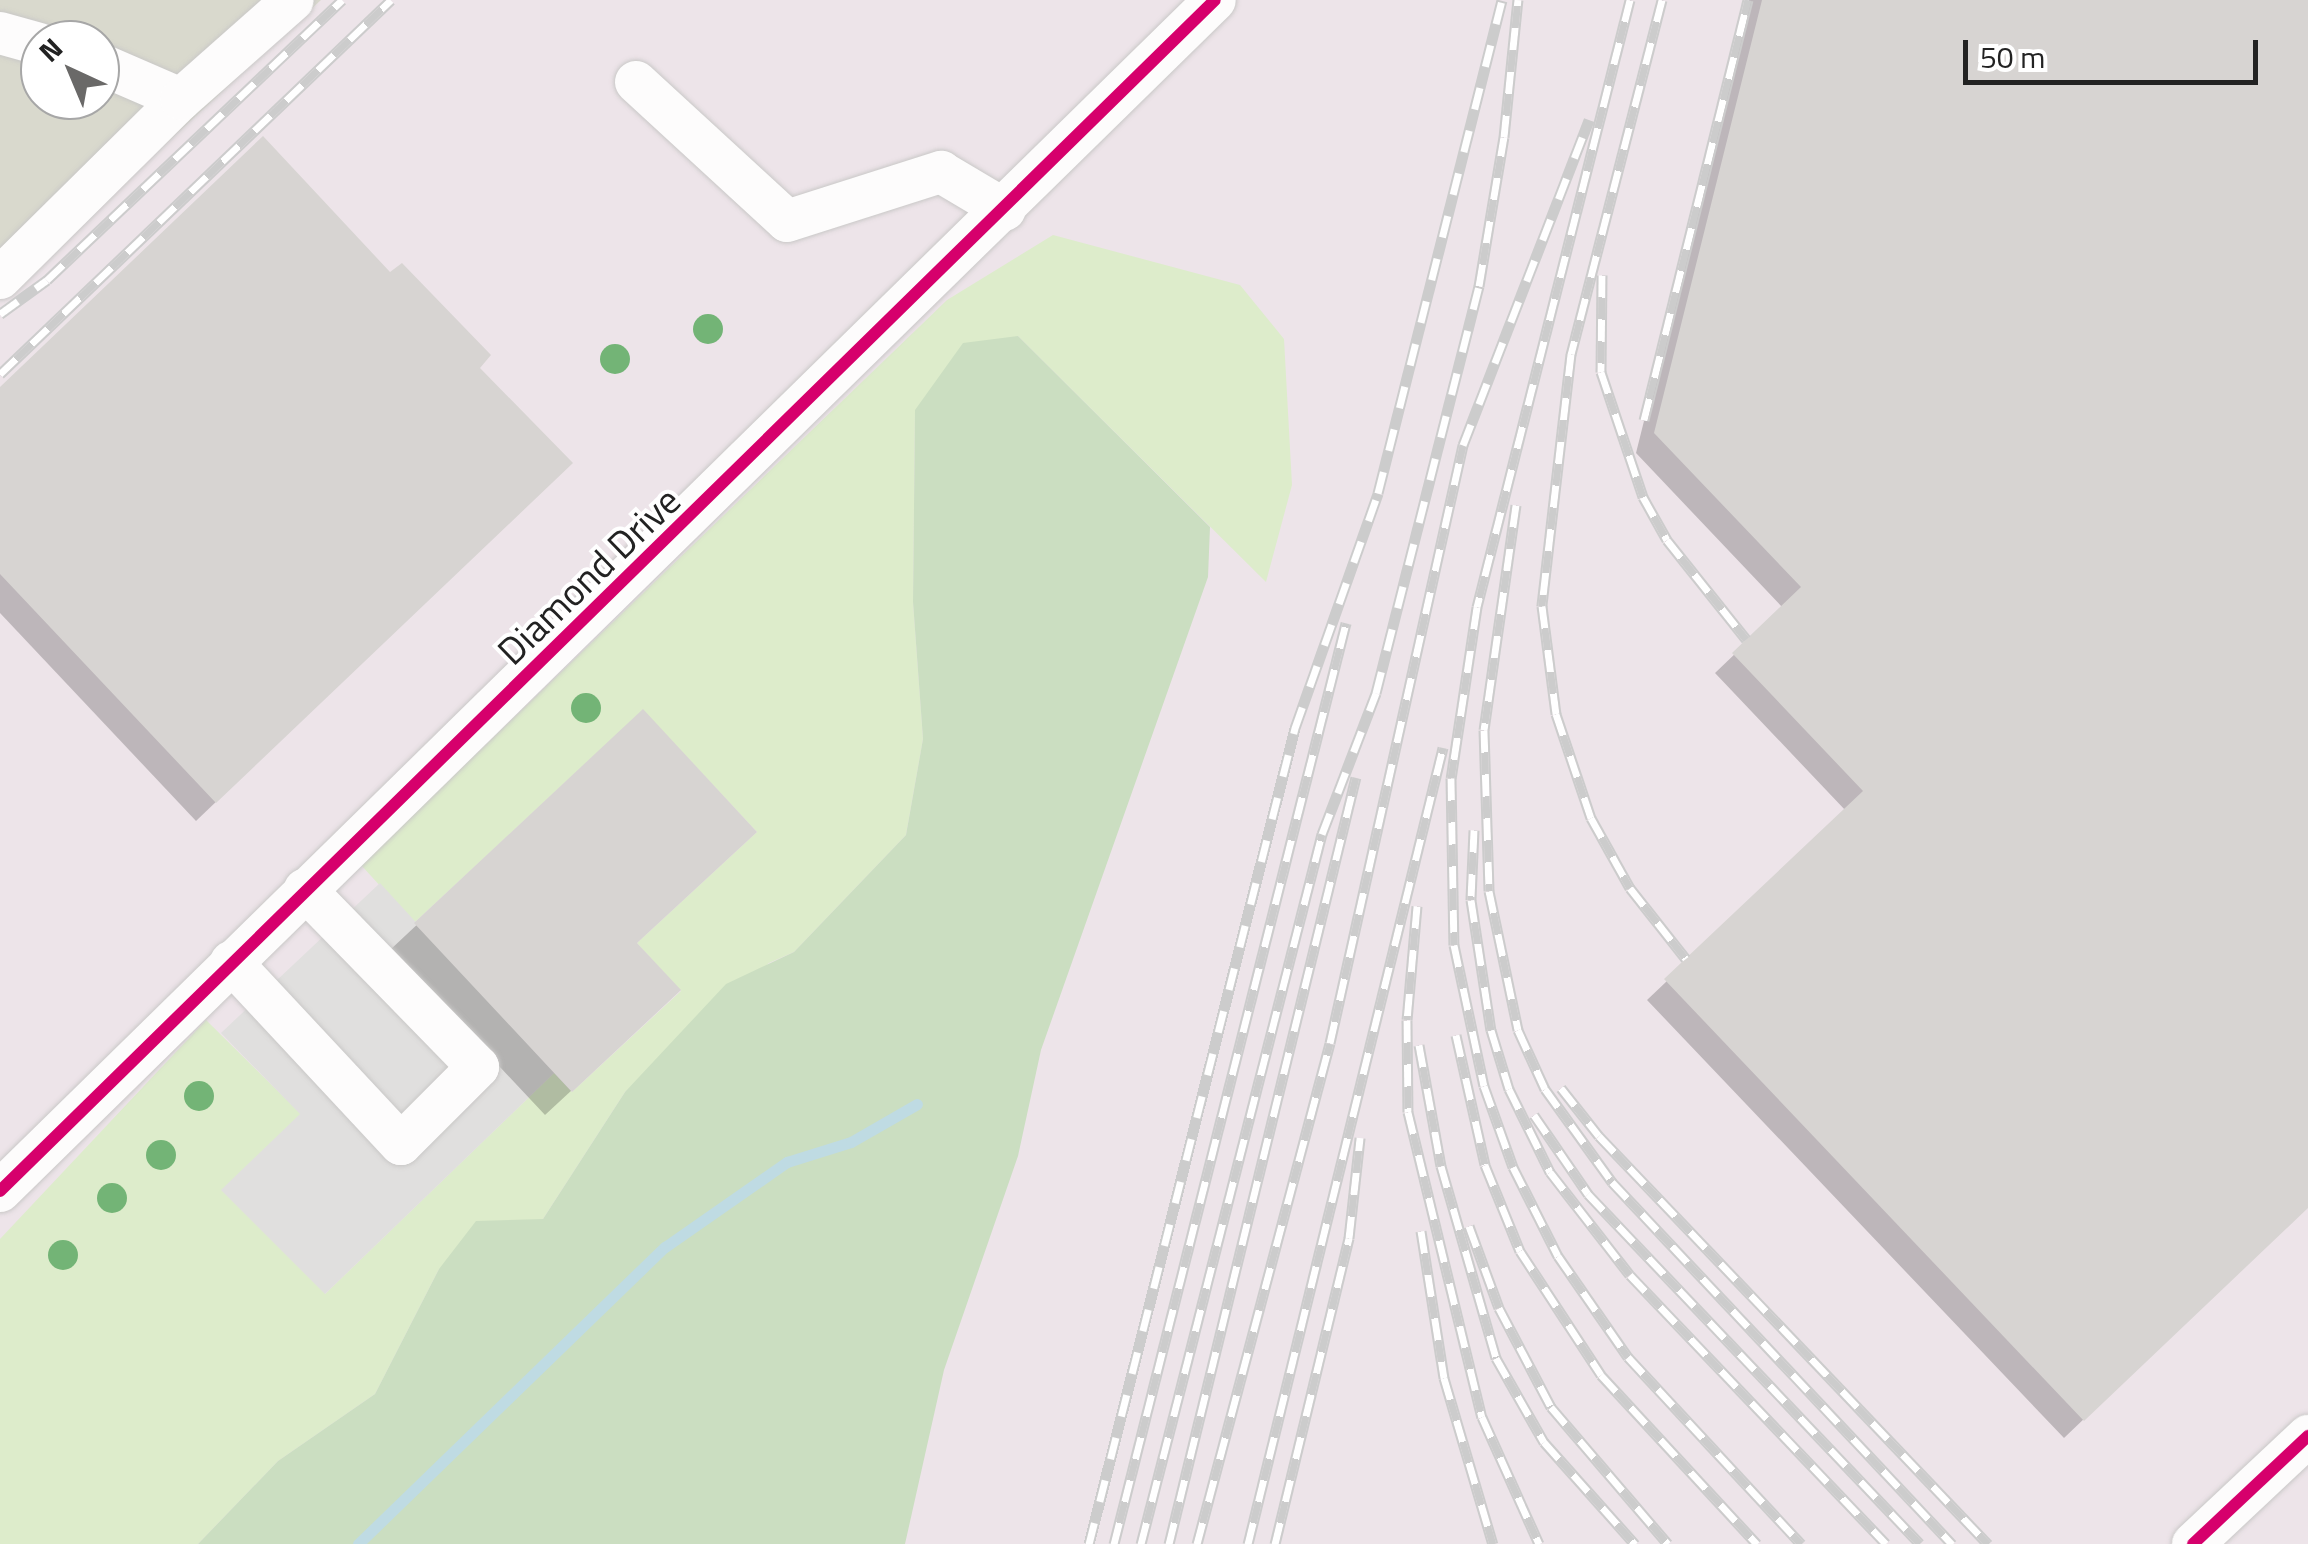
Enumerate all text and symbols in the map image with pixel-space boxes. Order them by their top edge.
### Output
north arrow [20,20,120,120]
scale bar [1968,20,2263,82]
text: N [28,27,72,72]
text: 50 m [1980,34,2045,80]
street label: Diamond Drive [488,478,690,674]

